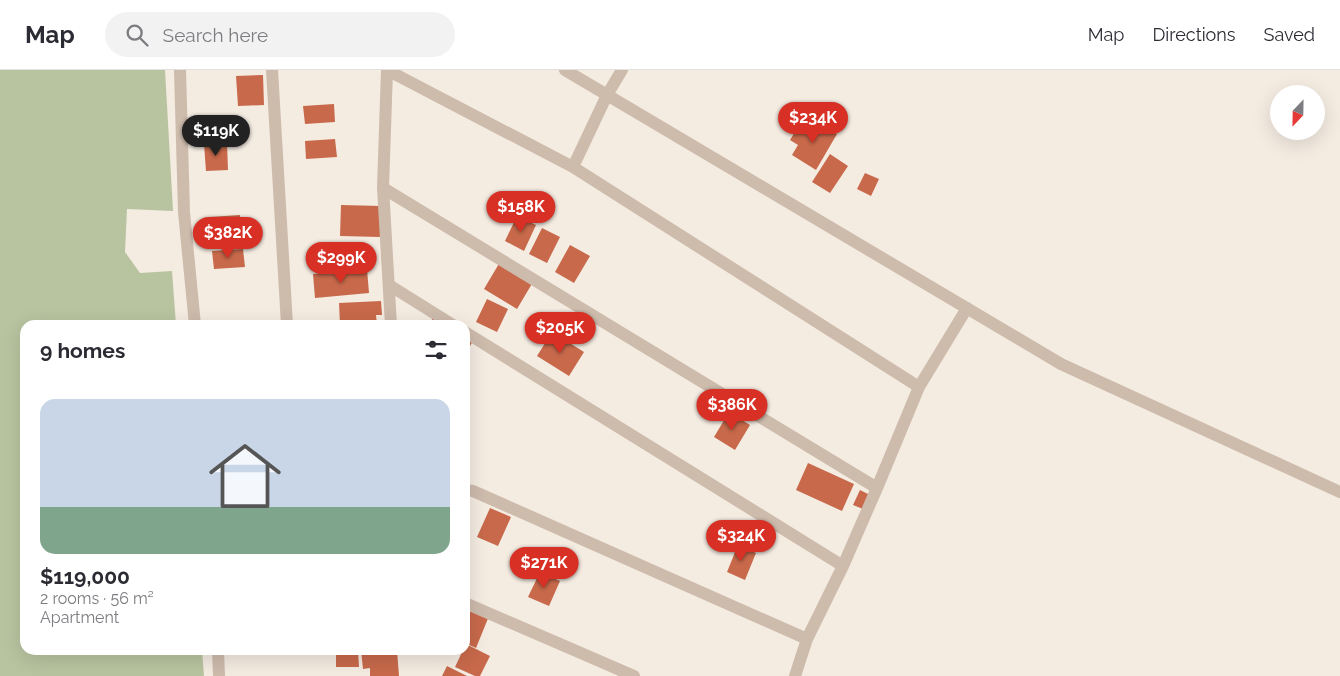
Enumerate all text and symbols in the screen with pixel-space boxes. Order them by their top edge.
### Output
search box [105,12,455,57]
text: Map [25,20,75,49]
icon: search [123,21,151,49]
text: Search here [163,24,268,46]
text: Map [1088,24,1124,45]
text: Directions [1152,24,1236,45]
text: Saved [1264,24,1315,45]
north arrow [1270,85,1325,140]
map controls [1270,85,1325,140]
pin: $234K [778,102,848,144]
text: $234K [789,108,837,127]
pin: $119K [181,114,251,157]
text: $119K [193,121,239,140]
pin: $158K [486,190,556,233]
text: $158K [497,197,545,216]
pin: $382K [193,216,263,259]
text: $382K [204,223,252,242]
pin: $299K [306,242,376,284]
text: $299K [317,248,365,267]
pin: $205K [525,312,595,354]
text: $205K [536,318,584,337]
icon: filters [422,336,450,364]
text: 9 homes [40,338,125,363]
pin: $386K [697,388,767,431]
text: $386K [707,395,757,414]
icon: home [200,431,290,521]
pin: $324K [706,520,776,562]
text: $324K [717,526,765,545]
pin: $271K [509,546,579,589]
text: $271K [521,553,567,572]
text: $119,000 [40,564,130,589]
text: 2 rooms · 56 m² [40,589,154,608]
text: Apartment [40,608,119,627]

